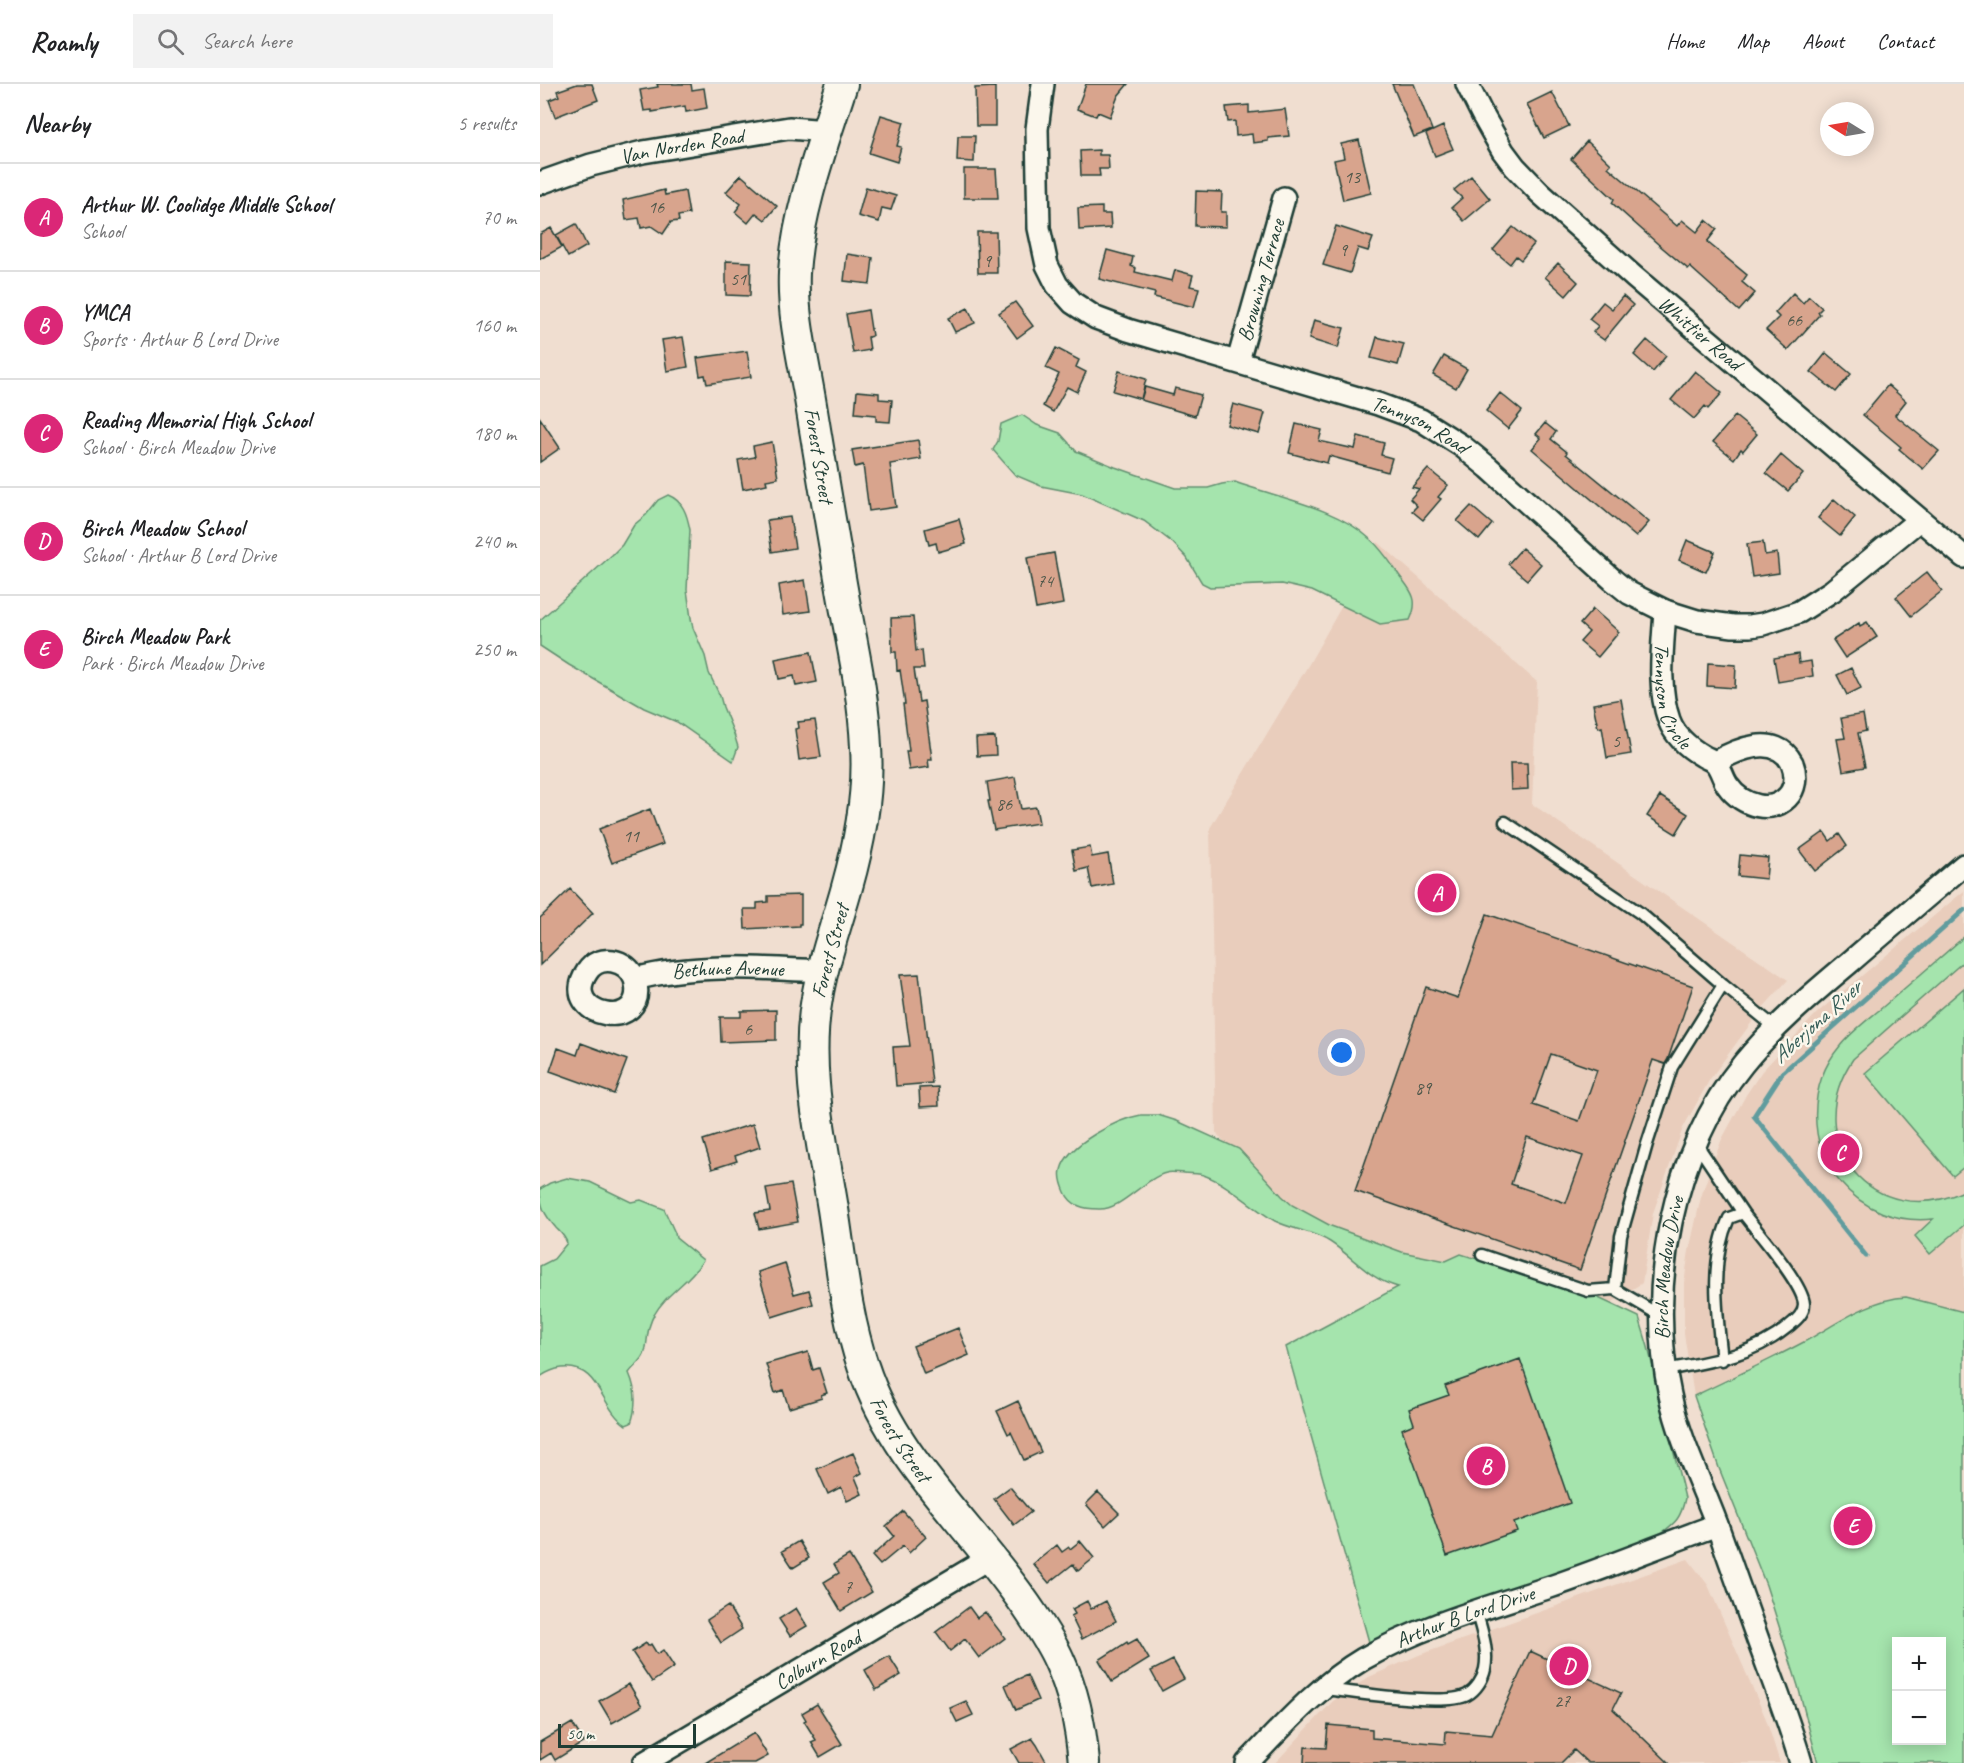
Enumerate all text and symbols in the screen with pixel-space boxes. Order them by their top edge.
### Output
search box [133,14,553,68]
text: Roamly [30,24,97,59]
icon: search [154,25,187,58]
text: Search here [202,27,292,55]
text: Home [1666,28,1704,54]
text: Map [1737,28,1769,54]
text: About [1802,28,1844,54]
text: Contact [1877,28,1934,54]
north arrow [1820,102,1874,156]
text: Nearby [24,107,89,140]
text: 5 results [457,111,516,136]
street label: Van Norden Road [618,122,749,170]
house number: 13 [1344,166,1362,188]
text: Arthur W. Coolidge Middle School [81,191,332,219]
house number: 16 [648,196,665,218]
text: A [38,205,49,230]
text: 70 m [482,205,516,230]
street label: Browning Terrace [1231,215,1291,344]
text: School [81,219,124,244]
house number: 9 [1339,239,1349,261]
house number: 9 [983,250,993,272]
house number: 51 [730,268,747,290]
street label: Whittier Road [1653,290,1750,378]
text: YMCA [81,299,129,327]
house number: 66 [1786,309,1803,331]
text: B [38,313,49,338]
text: 160 m [473,313,516,338]
text: Sports · Arthur B Lord Drive [81,327,278,352]
street label: Tennyson Road [1369,390,1476,461]
street label: Forest Street [799,406,840,508]
text: Reading Memorial High School [81,407,311,435]
text: C [39,421,48,446]
text: 180 m [473,421,516,446]
text: School · Birch Meadow Drive [81,435,275,460]
text: Birch Meadow School [81,515,244,543]
text: D [38,529,49,554]
text: 240 m [473,529,516,554]
text: School · Arthur B Lord Drive [81,543,276,568]
house number: 74 [1037,570,1055,592]
text: Birch Meadow Park [81,623,229,651]
text: E [38,637,49,662]
text: 250 m [473,637,516,662]
street label: Tennyson Circle [1649,643,1698,756]
text: Park · Birch Meadow Drive [81,651,263,676]
house number: 5 [1612,730,1621,752]
house number: 86 [996,793,1013,815]
house number: 11 [623,825,640,847]
pin: A [1418,870,1456,916]
street label: Forest Street [805,898,856,1001]
street label: Bethune Avenue [670,955,785,985]
water label: Aberjona River [1766,972,1870,1069]
house number: 6 [744,1018,753,1040]
your location [1327,1038,1356,1067]
house number: 89 [1415,1077,1433,1099]
pin: C [1820,1130,1860,1176]
street label: Birch Meadow Drive [1648,1192,1690,1340]
street label: Forest Street [864,1393,939,1490]
pin: B [1466,1444,1506,1488]
pin: E [1834,1504,1872,1548]
house number: 7 [844,1576,853,1598]
street label: Arthur B Lord Drive [1391,1579,1540,1654]
street label: Colburn Road [770,1622,869,1696]
map controls [1892,1637,1946,1745]
button: + [1892,1637,1946,1691]
pin: D [1550,1644,1588,1688]
house number: 27 [1554,1690,1571,1712]
button: − [1892,1691,1946,1745]
scale bar [558,1721,696,1748]
text: 50 m [567,1724,594,1744]

